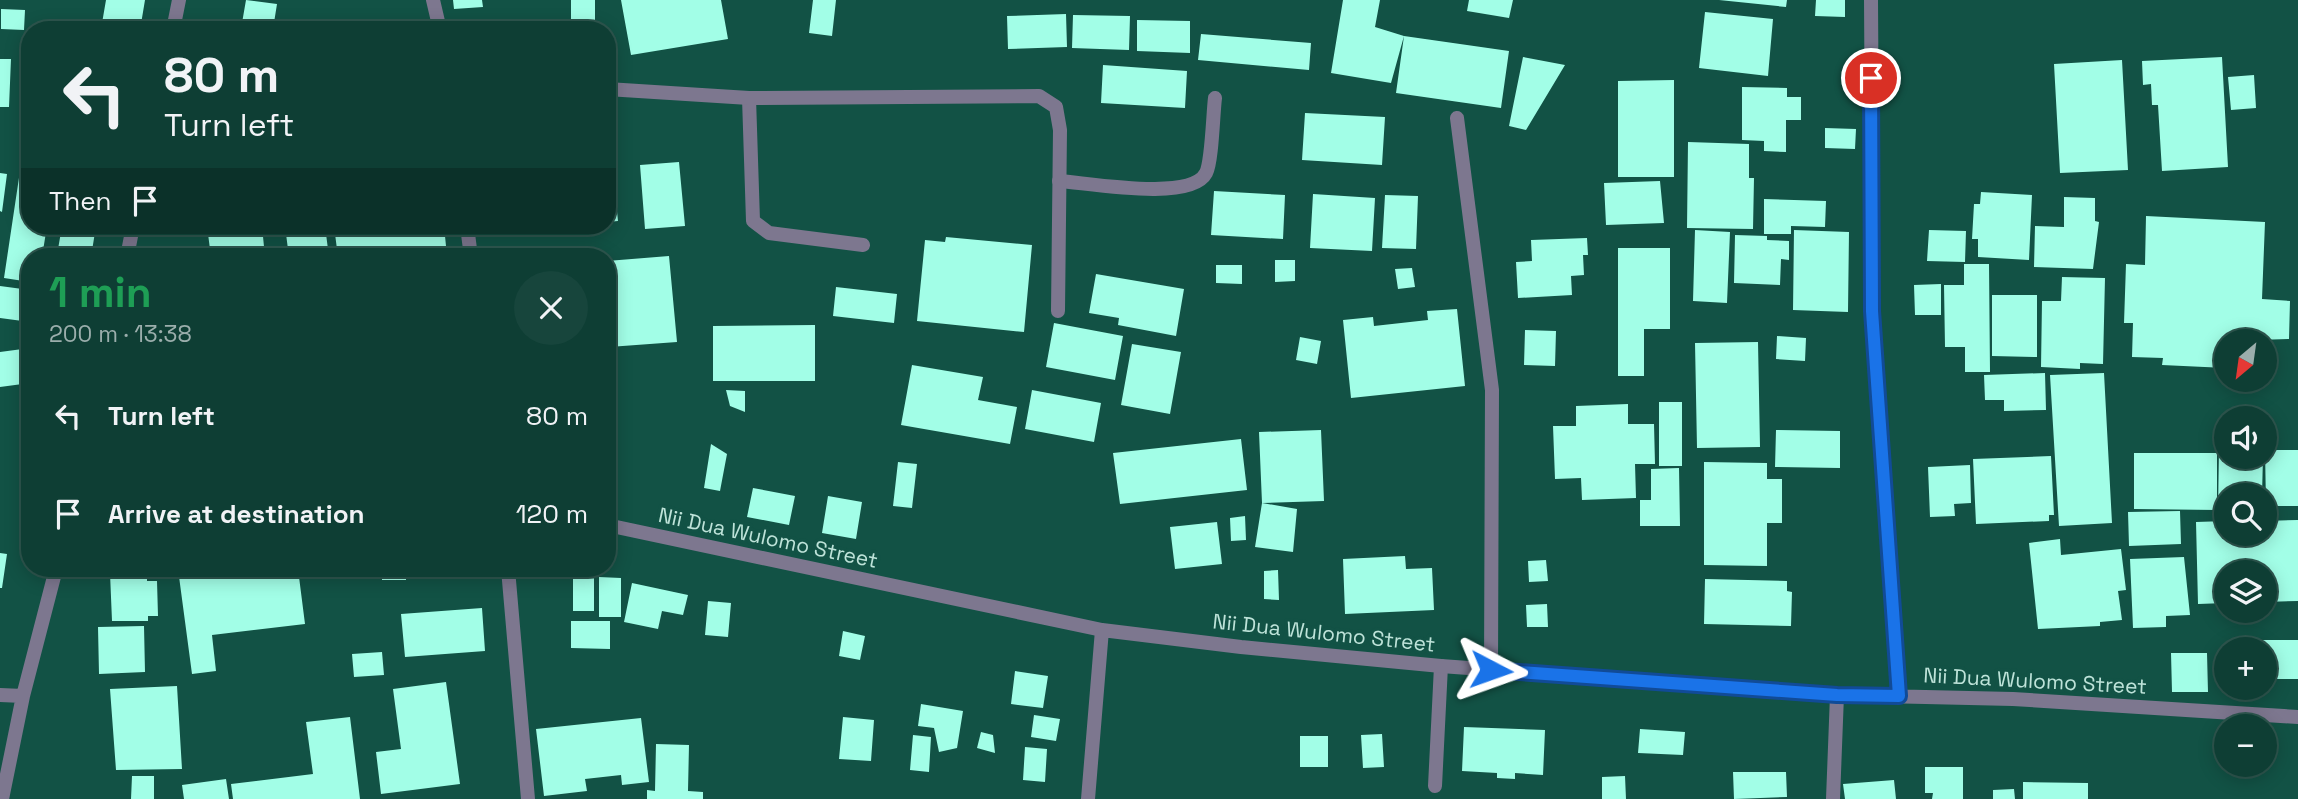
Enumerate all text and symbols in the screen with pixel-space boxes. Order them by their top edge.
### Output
text: 80 m [164,44,279,106]
pin [1841,48,1901,108]
icon: left [49,49,140,140]
icon: arrive [1852,59,1890,97]
text: Turn left [164,105,294,145]
icon: arrive [126,182,164,220]
text: Then [49,184,112,218]
text: 1 min [49,266,152,319]
button: close [514,271,588,345]
text: 200 m · 13:38 [49,319,192,349]
north arrow [2214,329,2277,392]
map controls [2214,329,2277,777]
icon: left [49,397,87,435]
text: Turn left [108,399,215,433]
text: 80 m [526,399,588,433]
button: sound [2214,406,2277,469]
button: search [2214,483,2277,546]
icon: arrive [49,495,87,533]
text: Arrive at destination [108,497,365,531]
text: 120 m [516,497,588,531]
street label: Nii Dua Wulomo Street [656,501,880,574]
button: layers [2214,560,2277,623]
street label: Nii Dua Wulomo Street [1211,607,1437,658]
position arrow [1454,633,1528,707]
button: + [2214,637,2277,700]
street label: Nii Dua Wulomo Street [1923,661,2147,700]
button: − [2214,714,2277,777]

